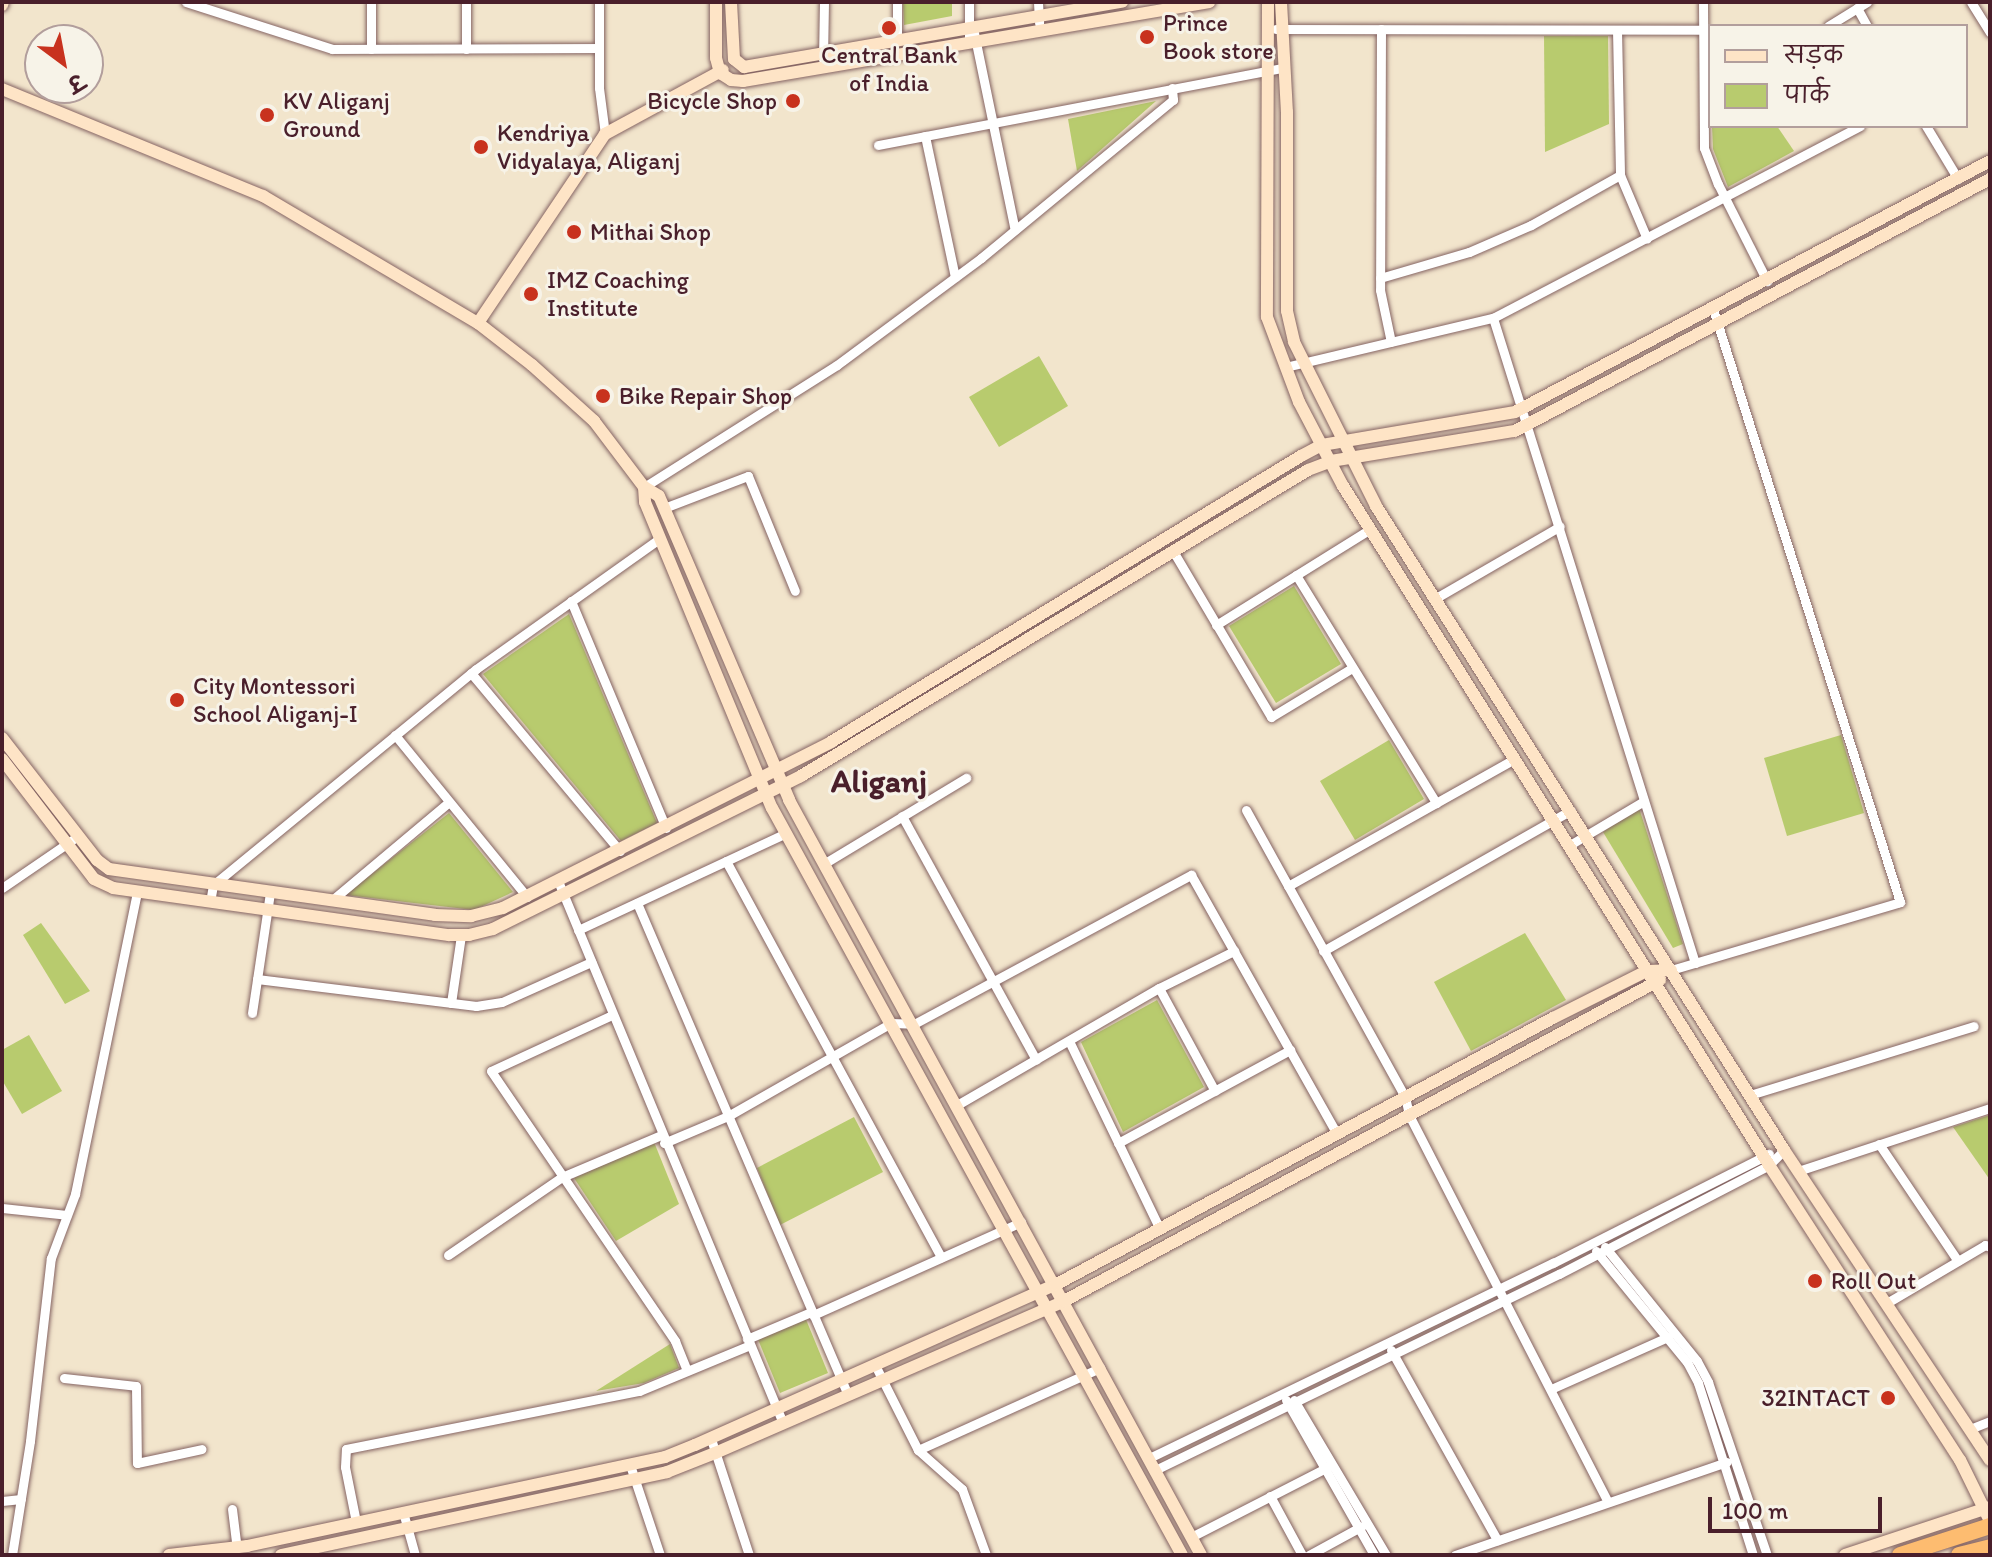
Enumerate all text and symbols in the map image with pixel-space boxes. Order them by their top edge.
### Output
place label: Prince Book store [1163,9,1274,65]
marker: Central Bank of India [880,19,898,37]
north arrow [24,24,104,104]
legend [1708,24,1968,128]
marker: Prince Book store [1138,28,1156,46]
text: सड़क [1784,40,1843,69]
place label: Central Bank of India [821,41,957,97]
text: उ [63,68,89,98]
text: पार्क [1784,80,1829,109]
place label: KV Aliganj Ground [283,87,390,143]
place label: Bicycle Shop [647,87,777,115]
marker: Bicycle Shop [784,92,802,110]
marker: KV Aliganj Ground [258,106,276,124]
place label: Kendriya Vidyalaya, Aliganj [497,119,679,175]
marker: Kendriya Vidyalaya, Aliganj [472,138,490,156]
place label: Mithai Shop [590,218,710,246]
marker: Mithai Shop [565,223,583,241]
place label: IMZ Coaching Institute [547,266,689,322]
marker: IMZ Coaching Institute [522,285,540,303]
place label: Bike Repair Shop [619,382,791,410]
marker: Bike Repair Shop [594,387,612,405]
place label: City Montessori School Aliganj-I [193,672,357,728]
marker: City Montessori School Aliganj-I [168,691,186,709]
district label: Aliganj [831,762,927,800]
place label: Roll Out [1831,1267,1916,1295]
marker: Roll Out [1806,1272,1824,1290]
place label: 32INTACT [1761,1384,1870,1412]
marker: 32INTACT [1877,1387,1899,1409]
scale bar [1712,1481,1886,1531]
text: 100 m [1722,1496,1788,1525]

